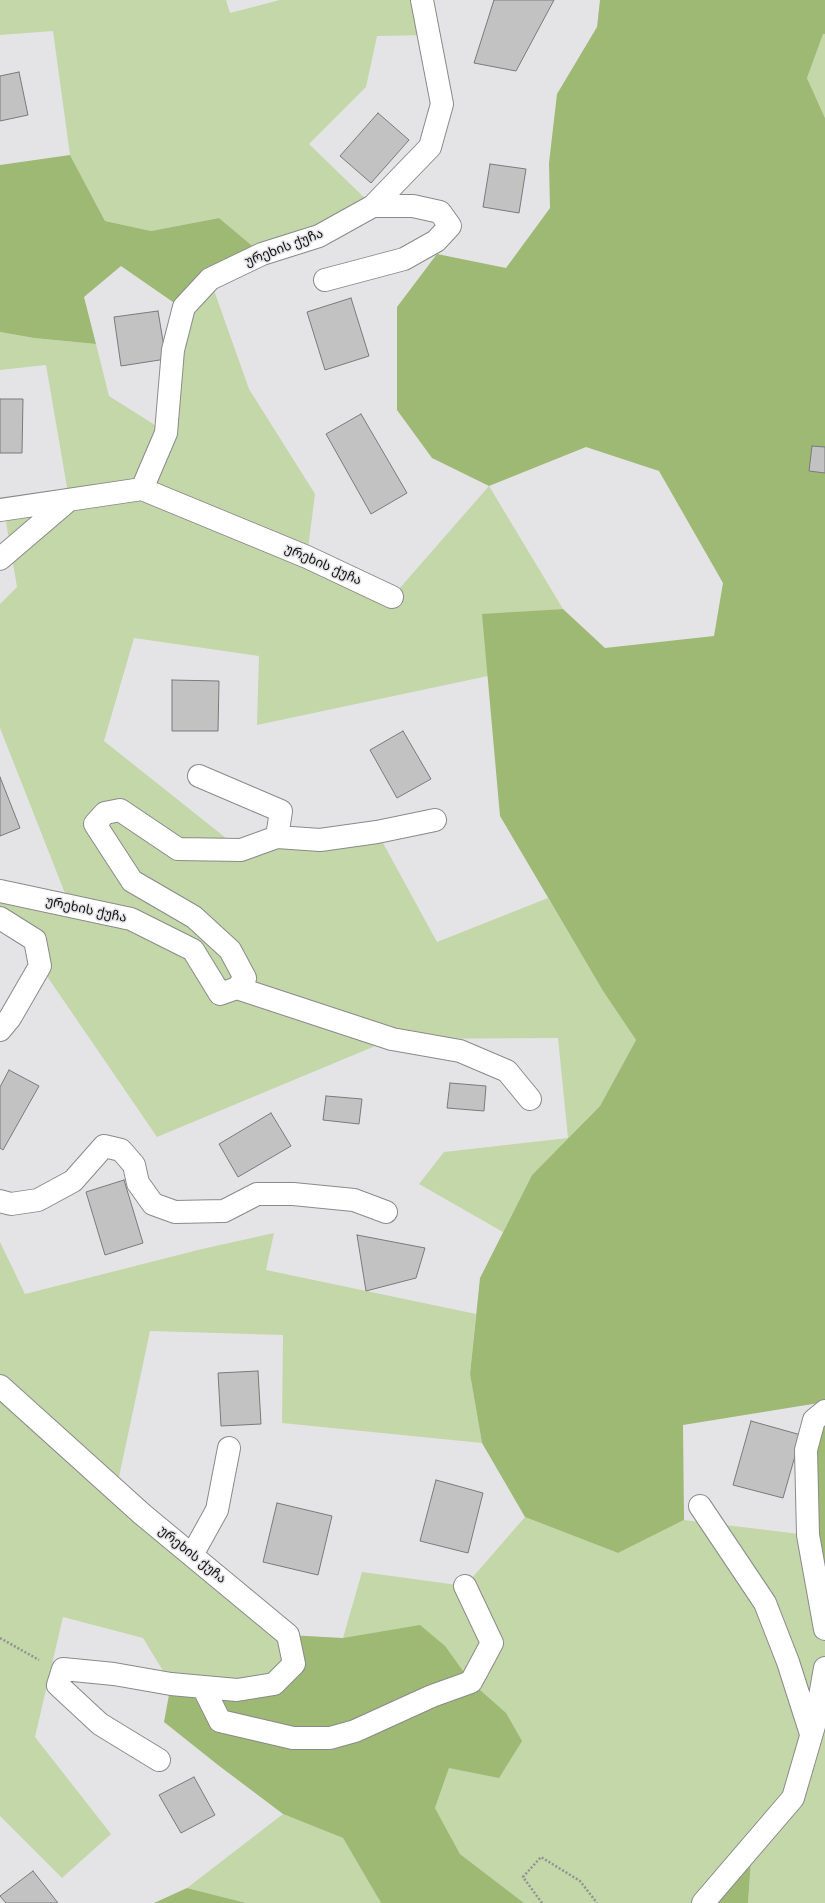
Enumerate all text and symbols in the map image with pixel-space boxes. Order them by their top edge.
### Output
street label: ურეხის ქუჩა [243,226,325,270]
street label: ურეხის ქუჩა [282,541,364,589]
street label: ურეხის ქუჩა [44,894,128,926]
street label: ურეხის ქუჩა [155,1523,229,1587]

